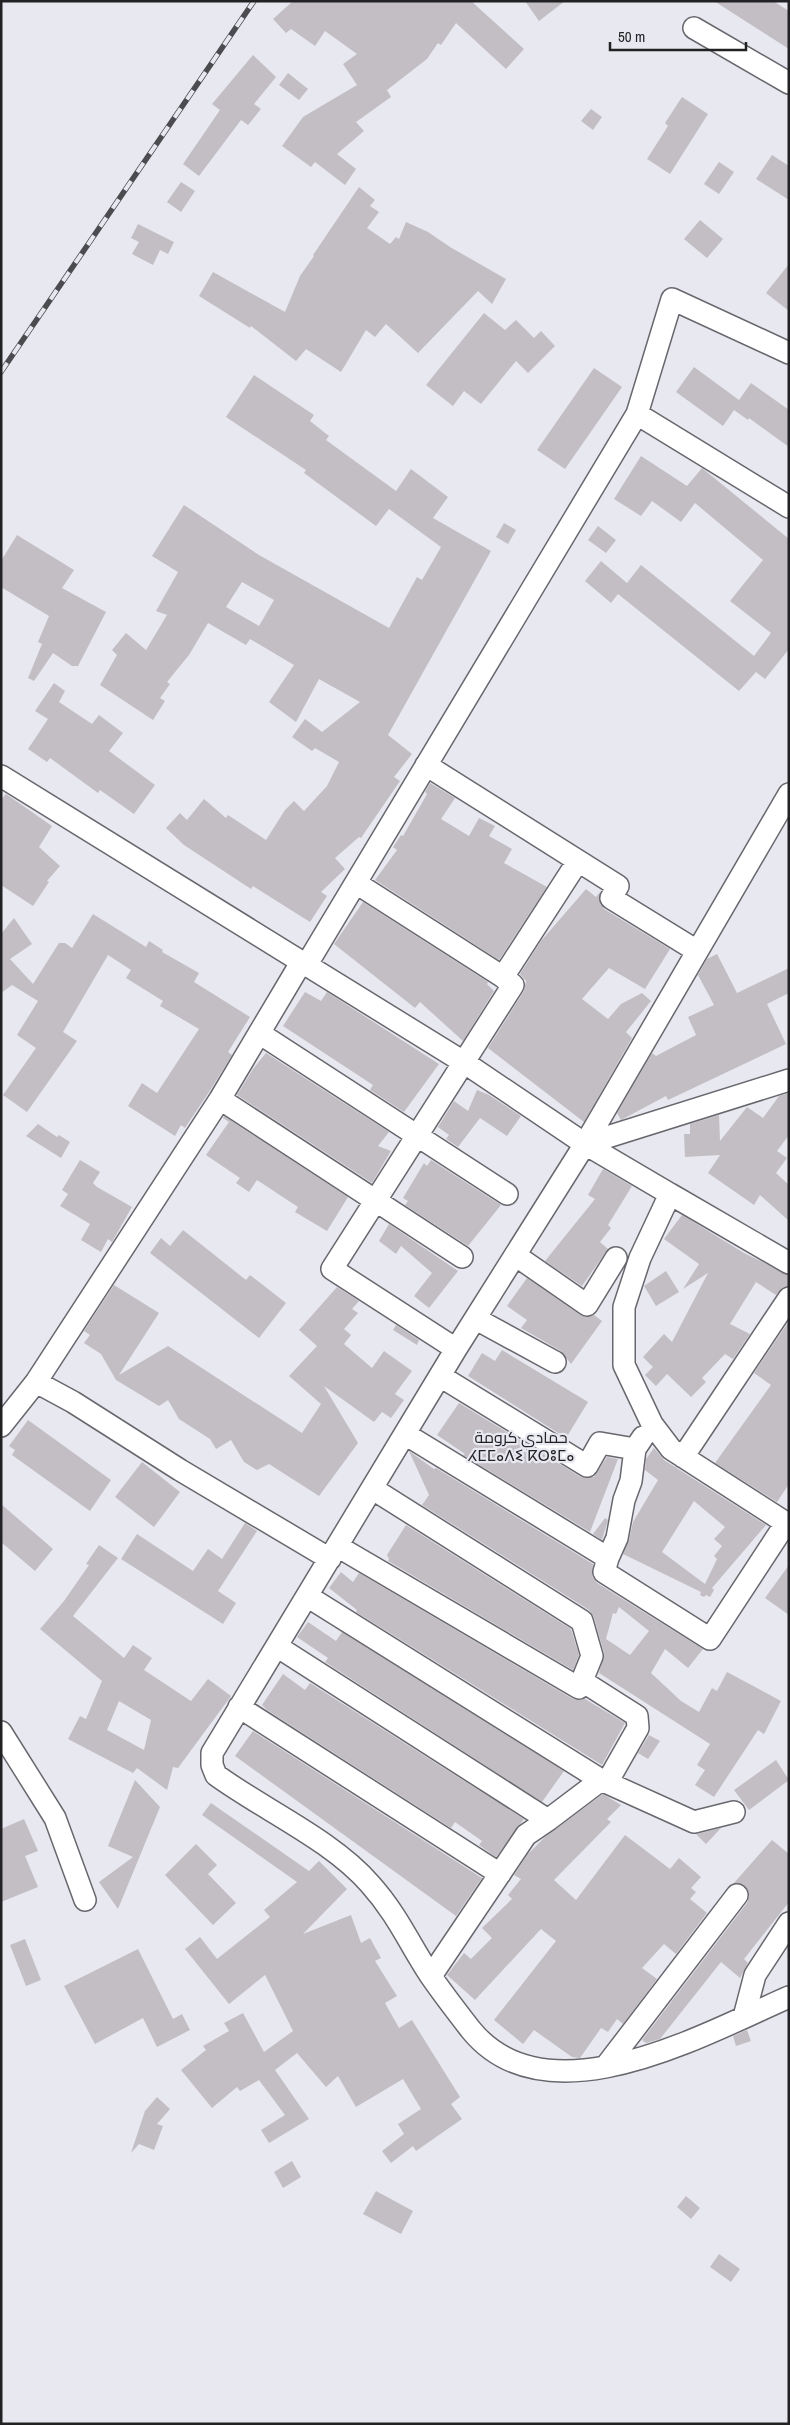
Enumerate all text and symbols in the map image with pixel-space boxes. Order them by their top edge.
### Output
scale bar [610,20,746,52]
text: 50 m [618,26,645,47]
district label: حمادي كرومة ⵃⵎⵎⴰⴷⵉ ⴽⵔⵓⵎⴰ [468,1426,574,1466]

